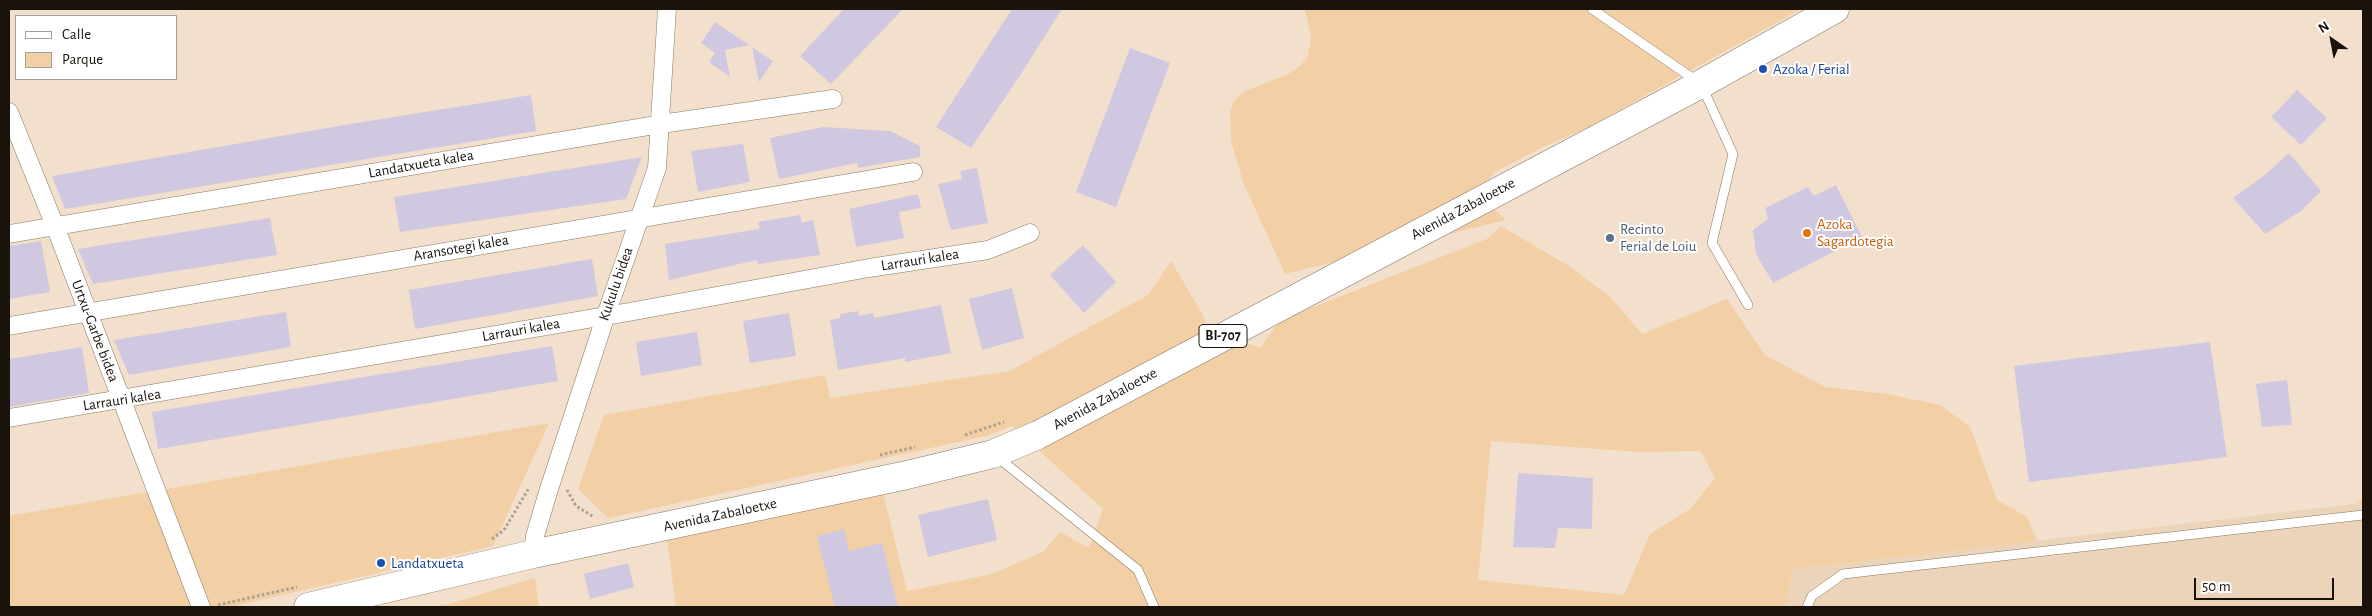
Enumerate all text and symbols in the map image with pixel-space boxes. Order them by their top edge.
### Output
legend [15,15,178,80]
north arrow [2307,15,2357,65]
text: N [2316,19,2332,36]
text: Calle [62,27,91,42]
text: Parque [62,52,103,67]
place label: Azoka / Ferial [1773,60,1850,78]
marker: Azoka / Ferial [1757,63,1769,75]
street label: Landatxueta kalea [367,146,475,182]
street label: Avenida Zabaloetxe [1408,174,1518,244]
place label: Azoka Sagardotegia [1817,215,1894,250]
place label: Recinto Ferial de Loiu [1620,220,1696,255]
marker: Azoka Sagardotegia [1801,227,1813,239]
street label: Aransotegi kalea [412,231,510,265]
marker: Recinto Ferial de Loiu [1604,232,1616,244]
street label: Kukulu bidea [595,245,637,323]
street label: Larrauri kalea [880,245,960,275]
street label: Urtxu-Garbe bidea [67,277,123,385]
street label: Larrauri kalea [481,314,561,346]
road number: BI-707 [1199,324,1247,348]
street label: Avenida Zabaloetxe [1050,364,1160,434]
street label: Larrauri kalea [82,385,162,415]
street label: Avenida Zabaloetxe [662,494,778,536]
place label: Landatxueta [391,554,464,572]
marker: Landatxueta [375,557,387,569]
scale bar [2197,568,2337,600]
text: 50 m [2202,579,2231,594]

